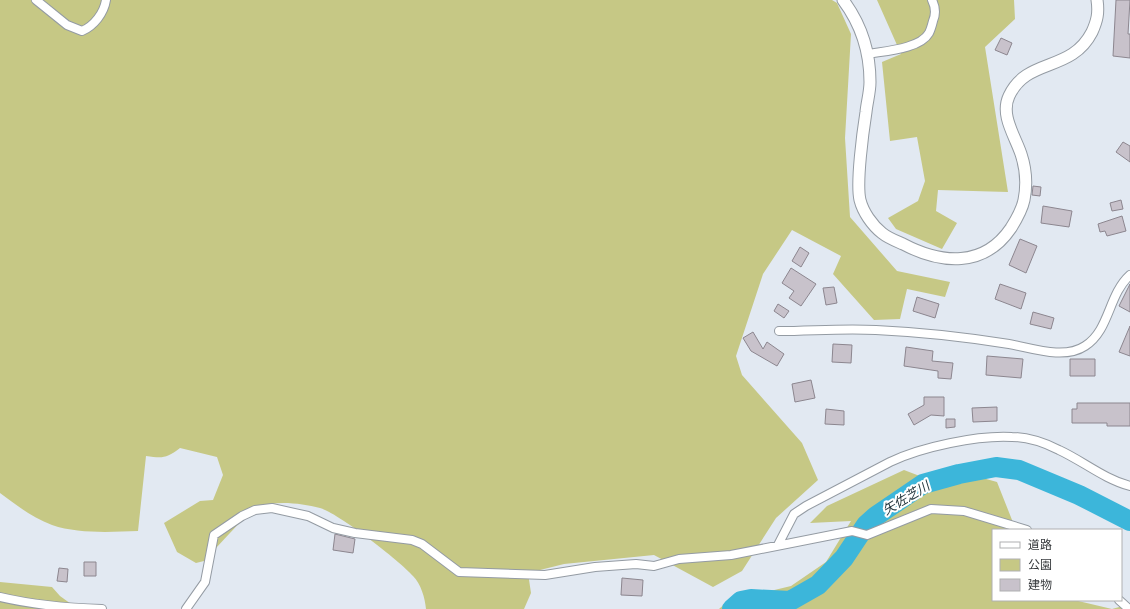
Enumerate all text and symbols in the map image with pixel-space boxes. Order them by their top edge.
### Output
water label: 矢佐芝川 [879,476,934,519]
legend [992,529,1122,601]
text: 道路 [1028,537,1052,553]
text: 公園 [1028,557,1052,573]
text: 建物 [1028,577,1052,593]

